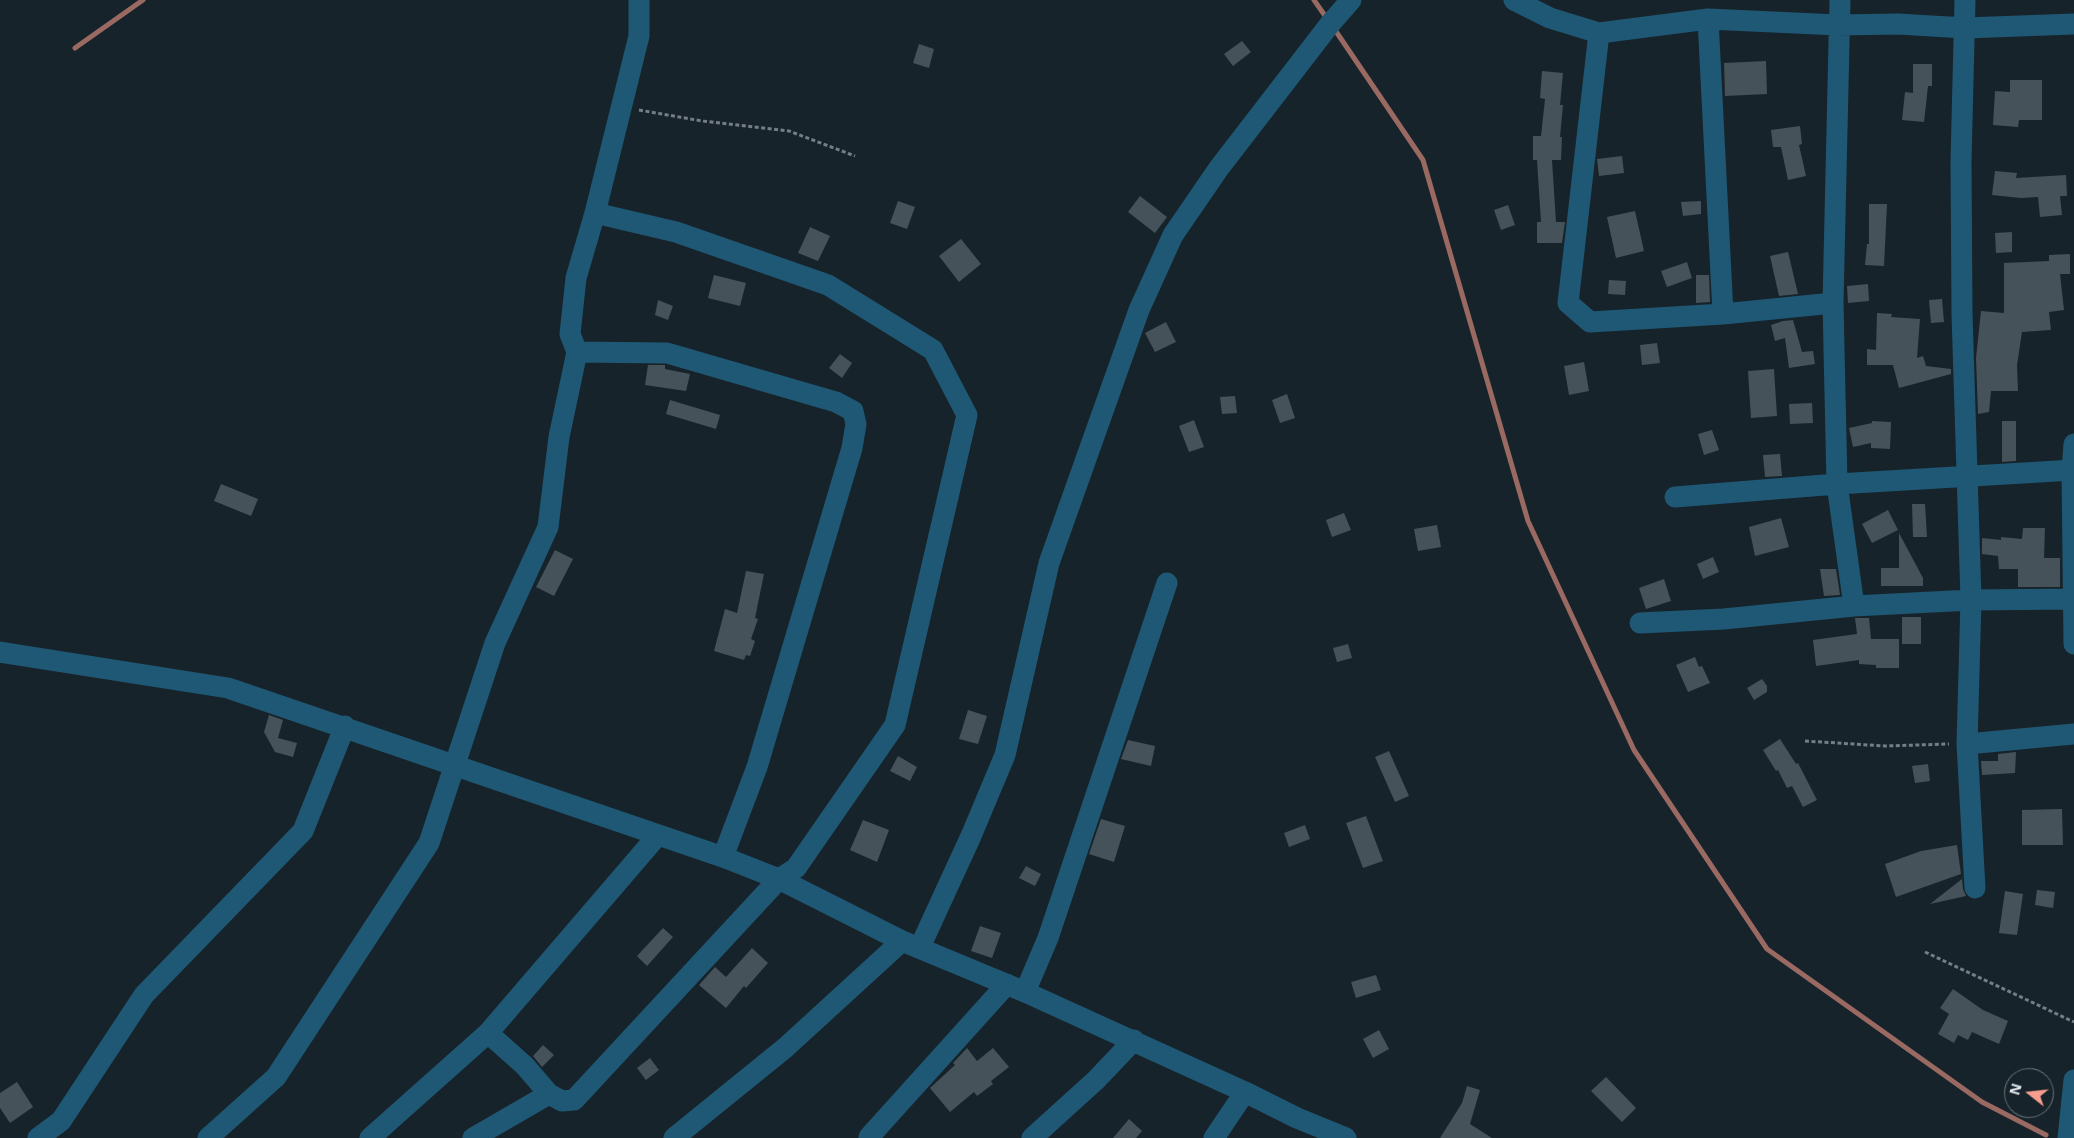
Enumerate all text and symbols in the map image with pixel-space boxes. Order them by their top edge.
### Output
north arrow [2004,1068,2054,1118]
text: N [2004,1081,2026,1097]

